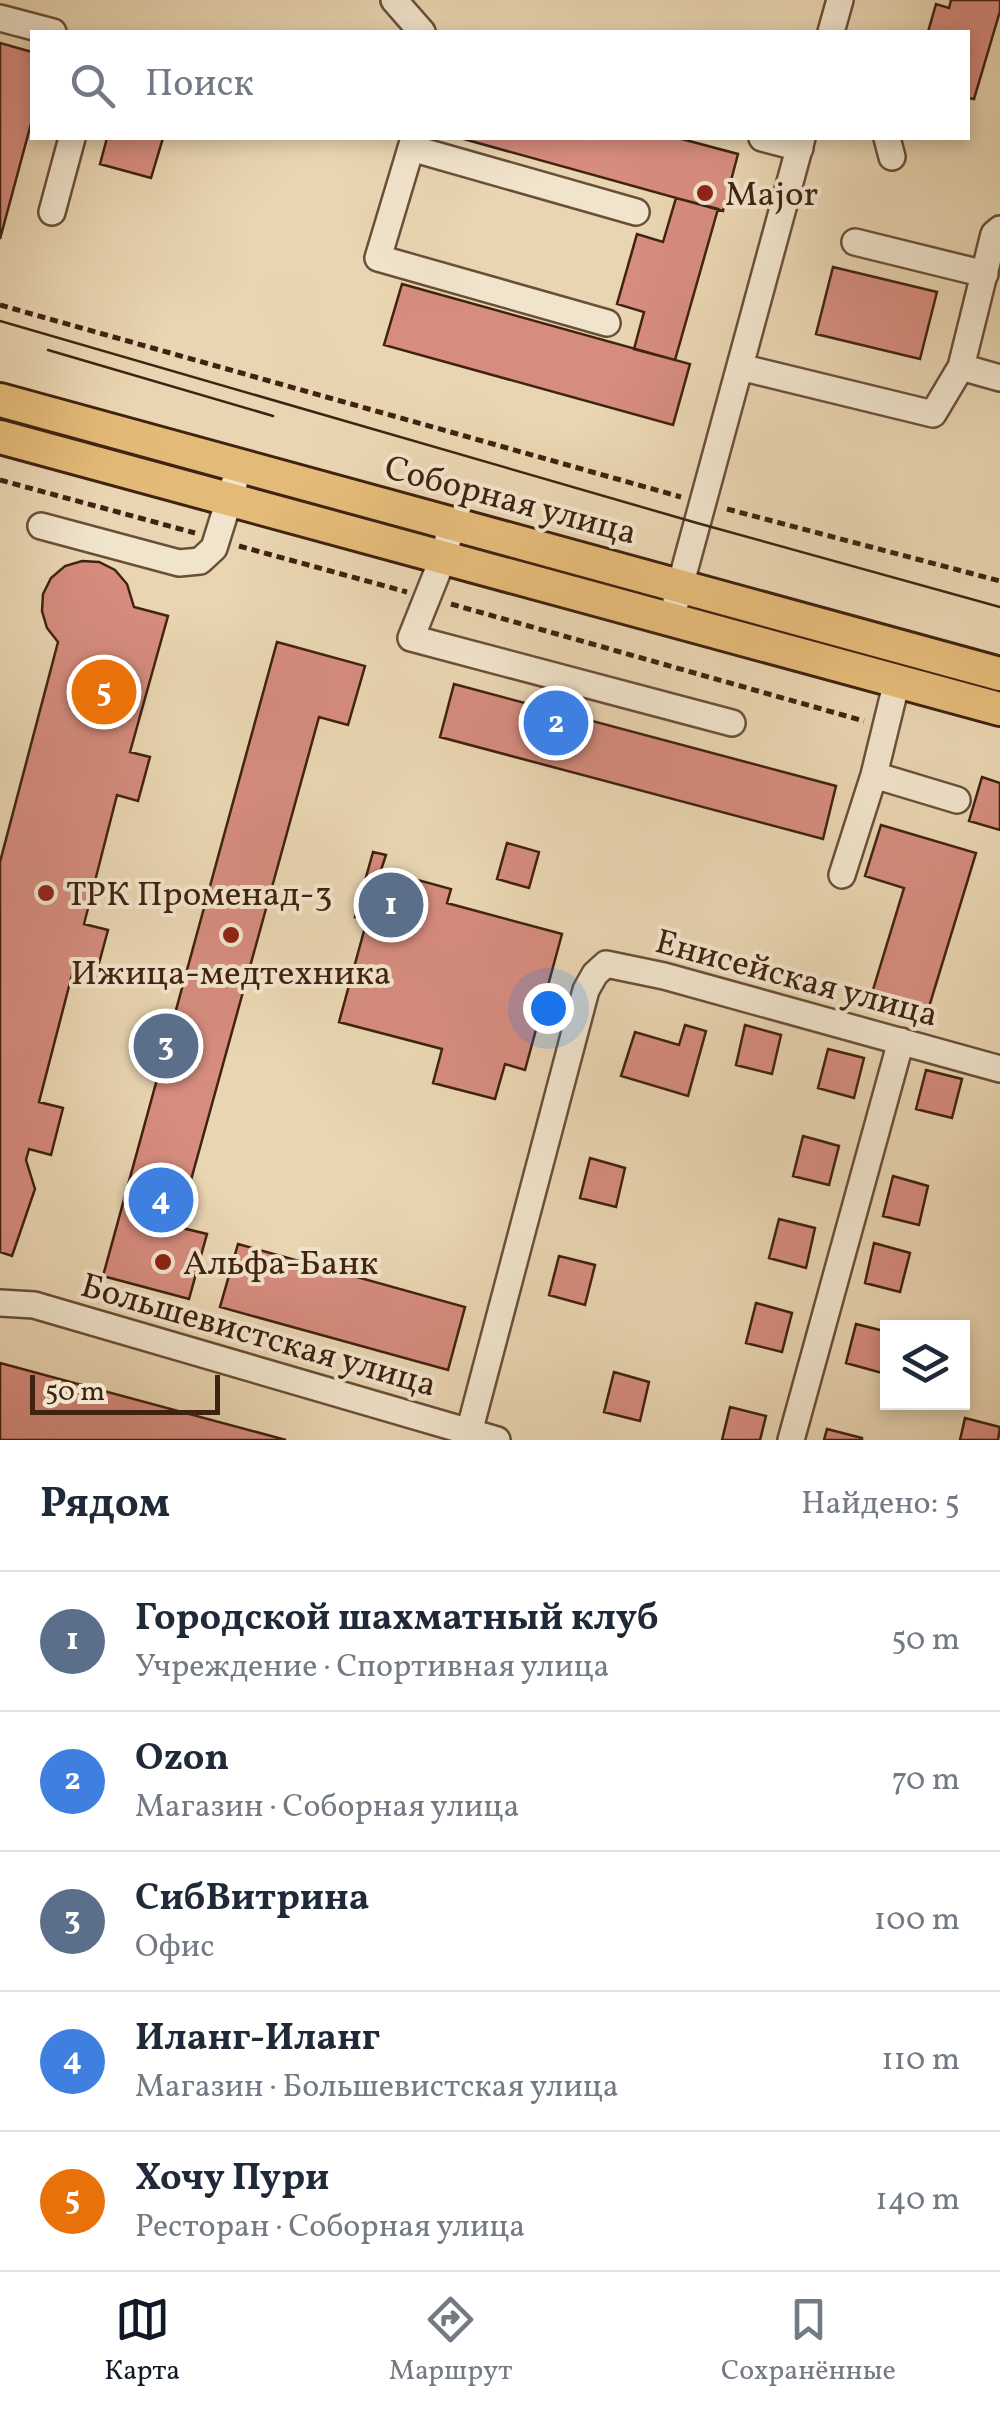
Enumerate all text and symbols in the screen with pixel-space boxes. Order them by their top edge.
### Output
search box [30,30,970,140]
icon: search [65,58,120,113]
text: Поиск [145,59,254,112]
place label: Major [725,172,818,220]
marker: Major [694,182,716,204]
street label: Соборная улица [379,445,642,559]
pin: 5 [72,654,136,730]
pin: 2 [524,686,588,760]
pin: 1 [358,868,424,942]
place label: ТРК Променад-3 [66,872,333,920]
marker: ТРК Променад-3 [35,882,57,904]
street label: Енисейская улица [650,919,943,1041]
marker: Ижица-медтехника [220,924,242,946]
place label: Ижица-медтехника [71,951,391,999]
your location [523,983,574,1034]
pin: 3 [134,1008,198,1084]
pin: 4 [128,1162,194,1238]
place label: Альфа-Банк [183,1241,378,1289]
marker: Альфа-Банк [152,1251,174,1273]
street label: Большевистская улица [75,1263,442,1411]
map controls [880,1320,970,1410]
button: layers [880,1320,970,1410]
scale bar [30,1370,220,1414]
text: 50 m [45,1373,105,1412]
text: Рядом [40,1476,170,1535]
text: Найдено: 5 [801,1483,960,1527]
text: Городской шахматный клуб [135,1593,659,1646]
text: 1 [66,1619,79,1663]
text: 50 m [891,1619,960,1663]
text: Учреждение · Спортивная улица [135,1646,610,1690]
text: Ozon [135,1733,229,1786]
text: 2 [64,1759,81,1803]
text: 70 m [892,1759,960,1803]
text: Магазин · Соборная улица [135,1786,519,1830]
text: СибВитрина [135,1873,370,1926]
text: 3 [64,1899,81,1943]
text: 100 m [874,1899,960,1943]
text: Офис [135,1926,215,1970]
text: Иланг-Иланг [135,2013,380,2066]
text: 4 [63,2039,82,2083]
text: 110 m [881,2039,960,2083]
text: Магазин · Большевистская улица [135,2066,619,2110]
text: Хочу Пури [135,2153,329,2206]
text: 5 [65,2179,80,2223]
text: 140 m [875,2179,960,2223]
text: Ресторан · Соборная улица [135,2206,525,2250]
tab: Карта [104,2292,180,2391]
tab: Маршрут [389,2292,512,2391]
tab: Сохранённые [721,2292,896,2391]

